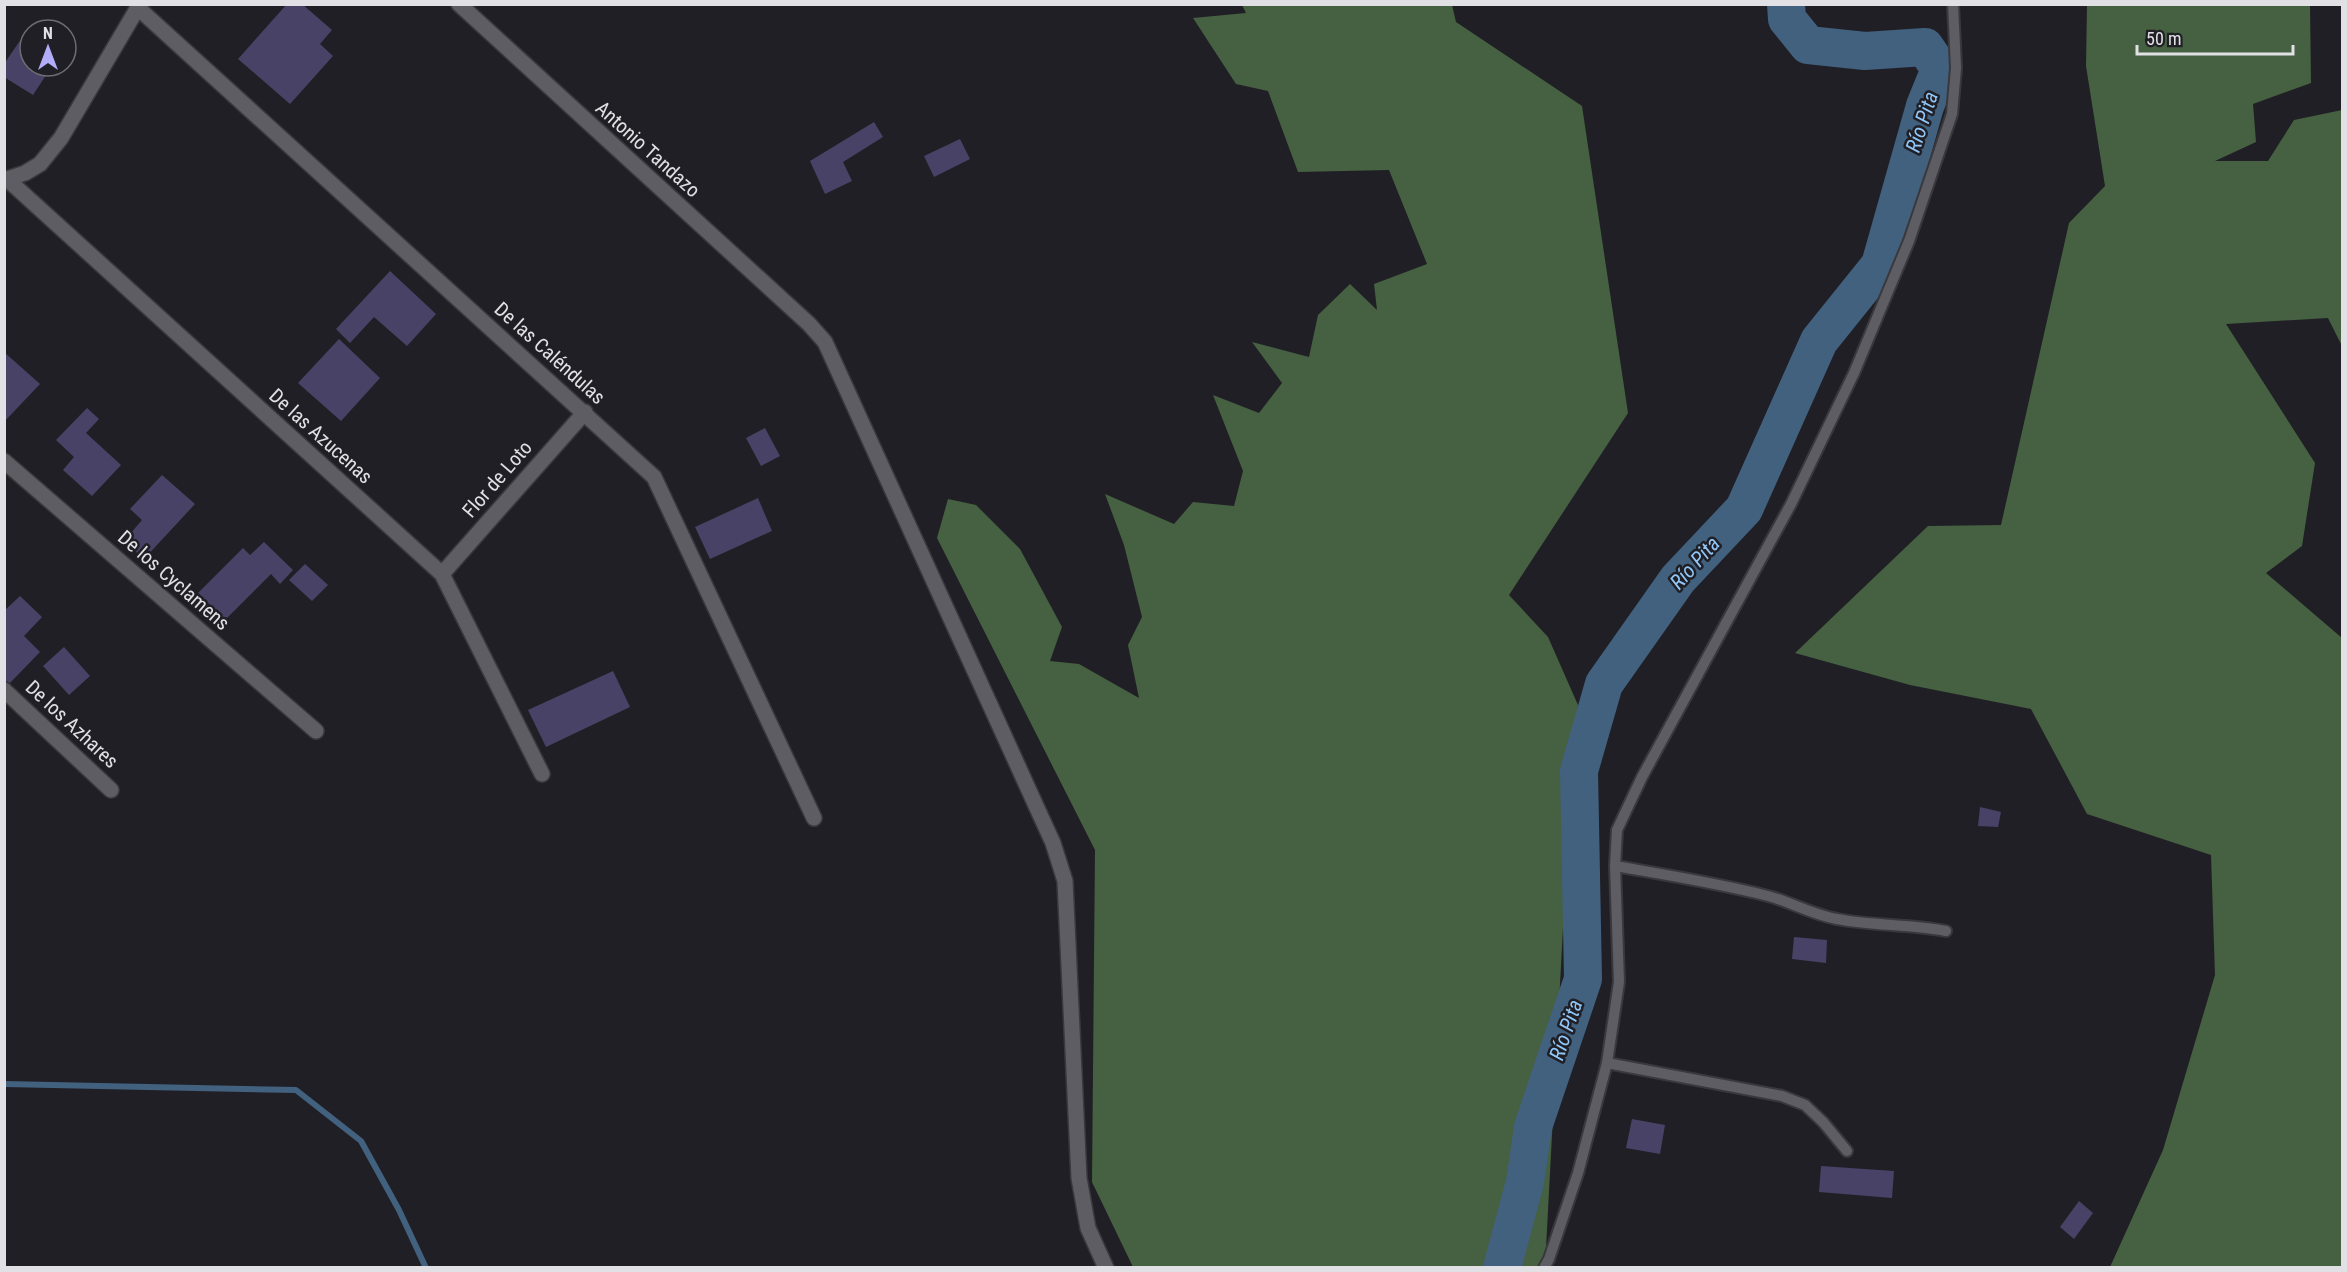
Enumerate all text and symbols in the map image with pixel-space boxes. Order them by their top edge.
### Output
north arrow [18,18,78,78]
scale bar [2137,18,2293,56]
text: N [43,24,53,43]
text: 50 m [2146,28,2181,49]
water label: Río Pita [1901,89,1943,155]
street label: Antonio Tandazo [591,96,705,202]
street label: De las Caléndulas [490,297,610,409]
street label: De las Azucenas [265,383,377,489]
street label: Flor de Loto [457,436,537,522]
street label: De los Cyclamens [113,525,235,635]
water label: Río Pita [1665,532,1725,594]
street label: De los Azhares [21,675,123,773]
water label: Río Pita [1545,997,1587,1063]

